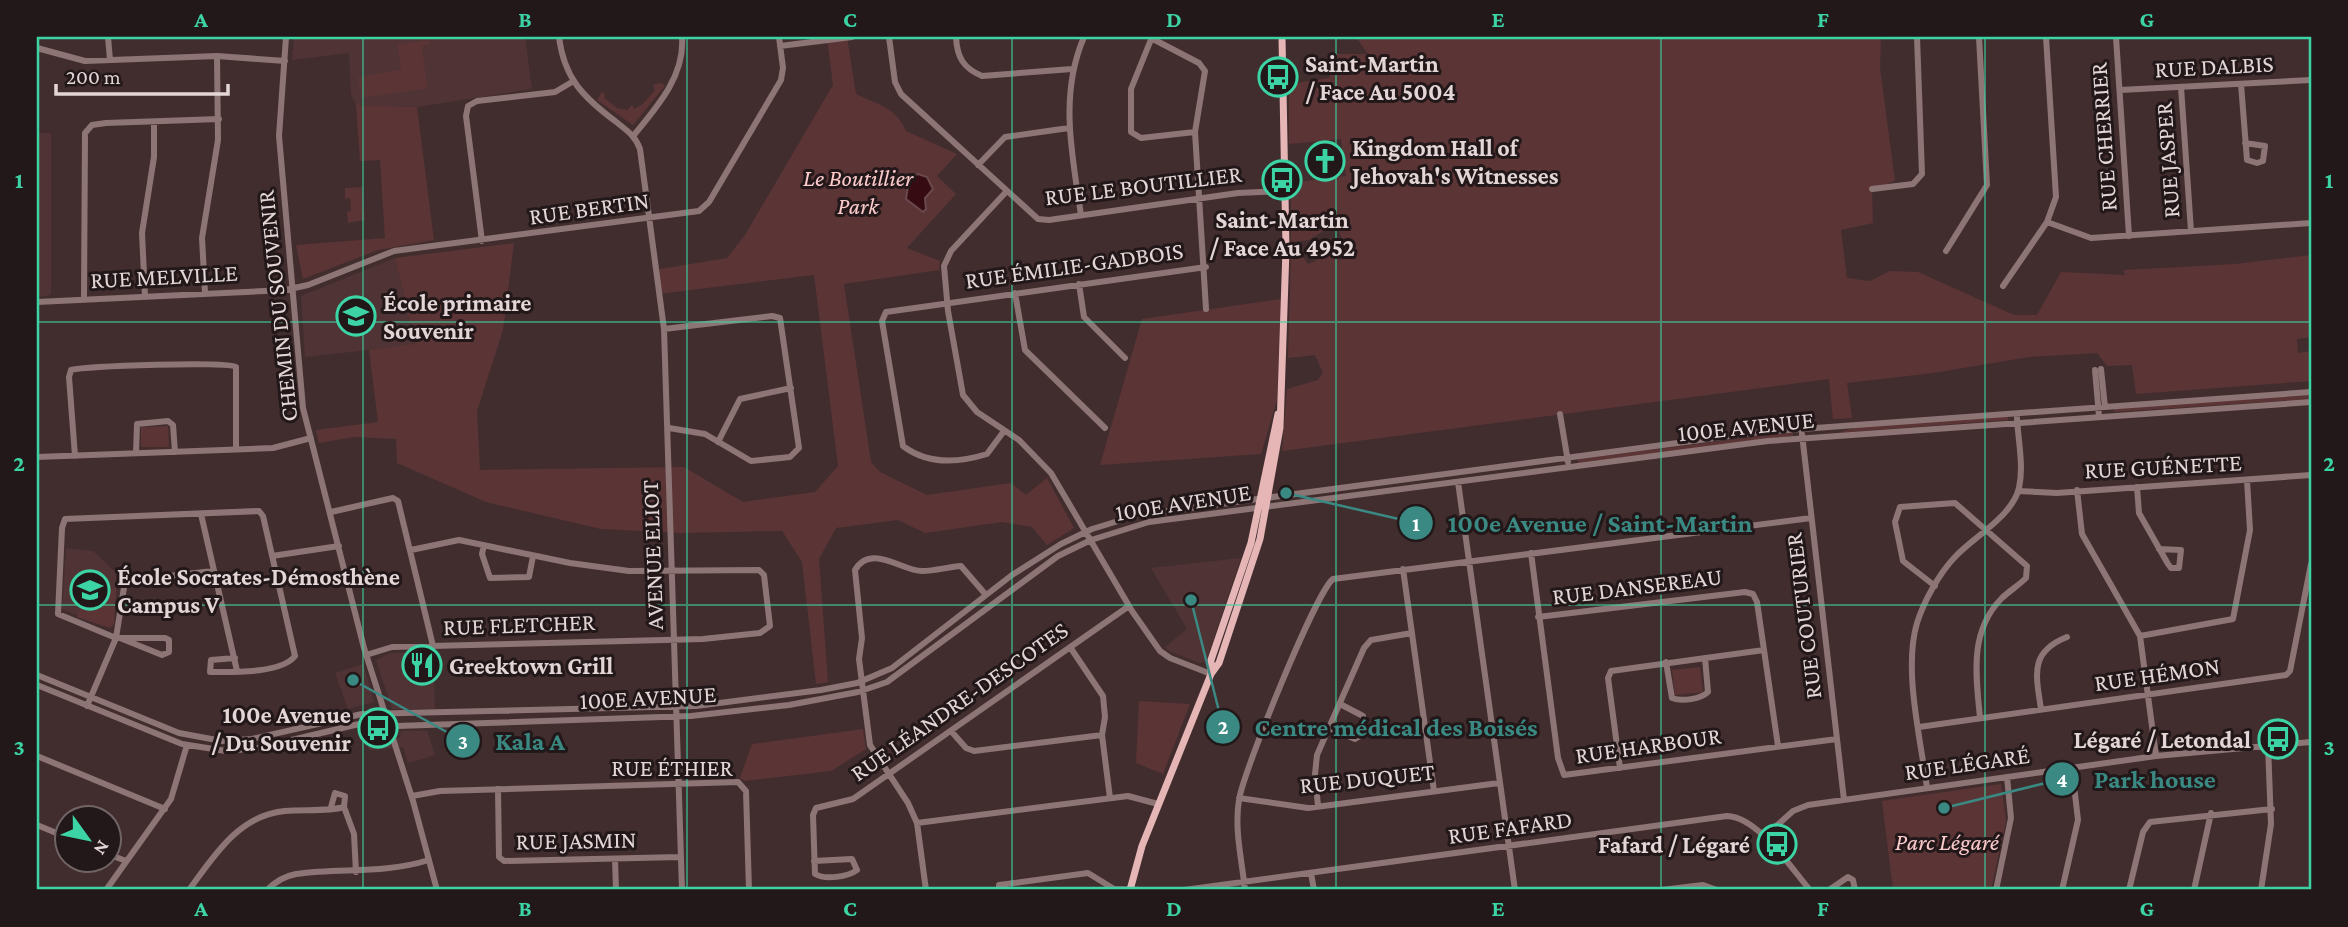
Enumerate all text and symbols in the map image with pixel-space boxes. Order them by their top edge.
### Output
text: A [193,6,208,32]
text: B [518,6,532,32]
text: C [843,6,857,32]
text: D [1166,6,1182,32]
text: E [1491,6,1505,32]
text: F [1817,6,1829,32]
text: G [2140,6,2155,32]
street label: RUE DALBIS [2154,49,2274,83]
place label: Saint-Martin / Face Au 5004 [1305,50,1455,105]
scale bar [56,52,228,96]
bus stop icon: Saint-Martin / Face Au 5004 [1257,56,1299,98]
street label: RUE CHERRIER [2084,61,2122,212]
text: 200 m [66,65,121,89]
street label: RUE JASPER [2149,100,2185,219]
place label: Kingdom Hall of Jehovah's Witnesses [1349,134,1559,189]
church icon: Kingdom Hall of Jehovah's Witnesses [1304,140,1346,182]
street label: RUE LE BOUTILLIER [1043,159,1244,210]
bus stop icon: Saint-Martin / Face Au 4952 [1261,159,1303,201]
park label: Le Boutillier Park [803,164,914,219]
text: 1 [15,167,24,193]
text: 1 [2325,167,2334,193]
street label: RUE BERTIN [527,186,651,230]
street label: CHEMIN DU SOUVENIR [251,188,303,423]
place label: Saint-Martin / Face Au 4952 [1209,206,1355,261]
street label: RUE ÉMILIE-GADBOIS [963,236,1185,294]
street label: RUE MELVILLE [90,259,238,293]
place label: École primaire Souvenir [383,289,531,344]
school or university icon: École primaire Souvenir [335,295,377,337]
street label: 100E AVENUE [1676,405,1816,447]
street label: RUE GUÉNETTE [2084,448,2242,484]
text: 2 [13,450,25,476]
text: 2 [2323,450,2335,476]
street label: 100E AVENUE [1113,478,1253,526]
street label: AVENUE ELIOT [636,480,668,630]
callout: 100e Avenue / Saint-Martin [1399,500,1766,547]
text: 100e Avenue / Saint-Martin [1448,509,1752,538]
text: 1 [1412,512,1420,536]
street label: RUE COUTURIER [1779,531,1827,701]
street label: RUE DANSEREAU [1551,562,1723,610]
place label: École Socrates-Démosthène Campus V [117,563,400,618]
school or university icon: École Socrates-Démosthène Campus V [69,569,111,611]
street label: RUE FLETCHER [443,608,596,640]
street label: RUE LÉANDRE-DESCOTES [845,616,1073,786]
restaurant icon: Greektown Grill [401,644,443,686]
place label: Greektown Grill [449,652,613,679]
street label: RUE HÉMON [2092,652,2222,696]
street label: 100E AVENUE [579,680,717,714]
place label: 100e Avenue / Du Souvenir [211,701,351,756]
callout: Centre médical des Boisés [1206,703,1552,750]
bus stop icon: 100e Avenue / Du Souvenir [357,707,399,749]
text: Centre médical des Boisés [1254,713,1538,742]
text: 2 [1218,715,1229,739]
callout: Kala A [446,718,578,765]
bus stop icon: Légaré / Letondal [2257,718,2299,760]
street label: RUE HARBOUR [1573,721,1723,769]
place label: Légaré / Letondal [2074,726,2251,753]
text: Kala A [495,727,565,756]
text: 3 [458,730,468,754]
text: 3 [13,734,25,760]
text: 3 [2323,734,2335,760]
street label: RUE LÉGARÉ [1903,741,2031,785]
street label: RUE ÉTHIER [611,754,733,781]
callout: Park house [2045,756,2229,803]
street label: RUE DUQUET [1298,758,1436,798]
text: Park house [2094,765,2216,794]
text: 4 [2056,768,2068,792]
north arrow [52,804,122,874]
street label: RUE FAFARD [1446,805,1574,849]
bus stop icon: Fafard / Légaré [1756,823,1798,865]
street label: RUE JASMIN [515,825,637,855]
park label: Parc Légaré [1895,828,2001,855]
place label: Fafard / Légaré [1598,831,1750,858]
text: N [89,837,114,859]
text: A [193,895,208,921]
text: B [518,895,532,921]
text: C [843,895,857,921]
text: D [1166,895,1182,921]
text: E [1491,895,1505,921]
text: F [1817,895,1829,921]
text: G [2140,895,2155,921]

